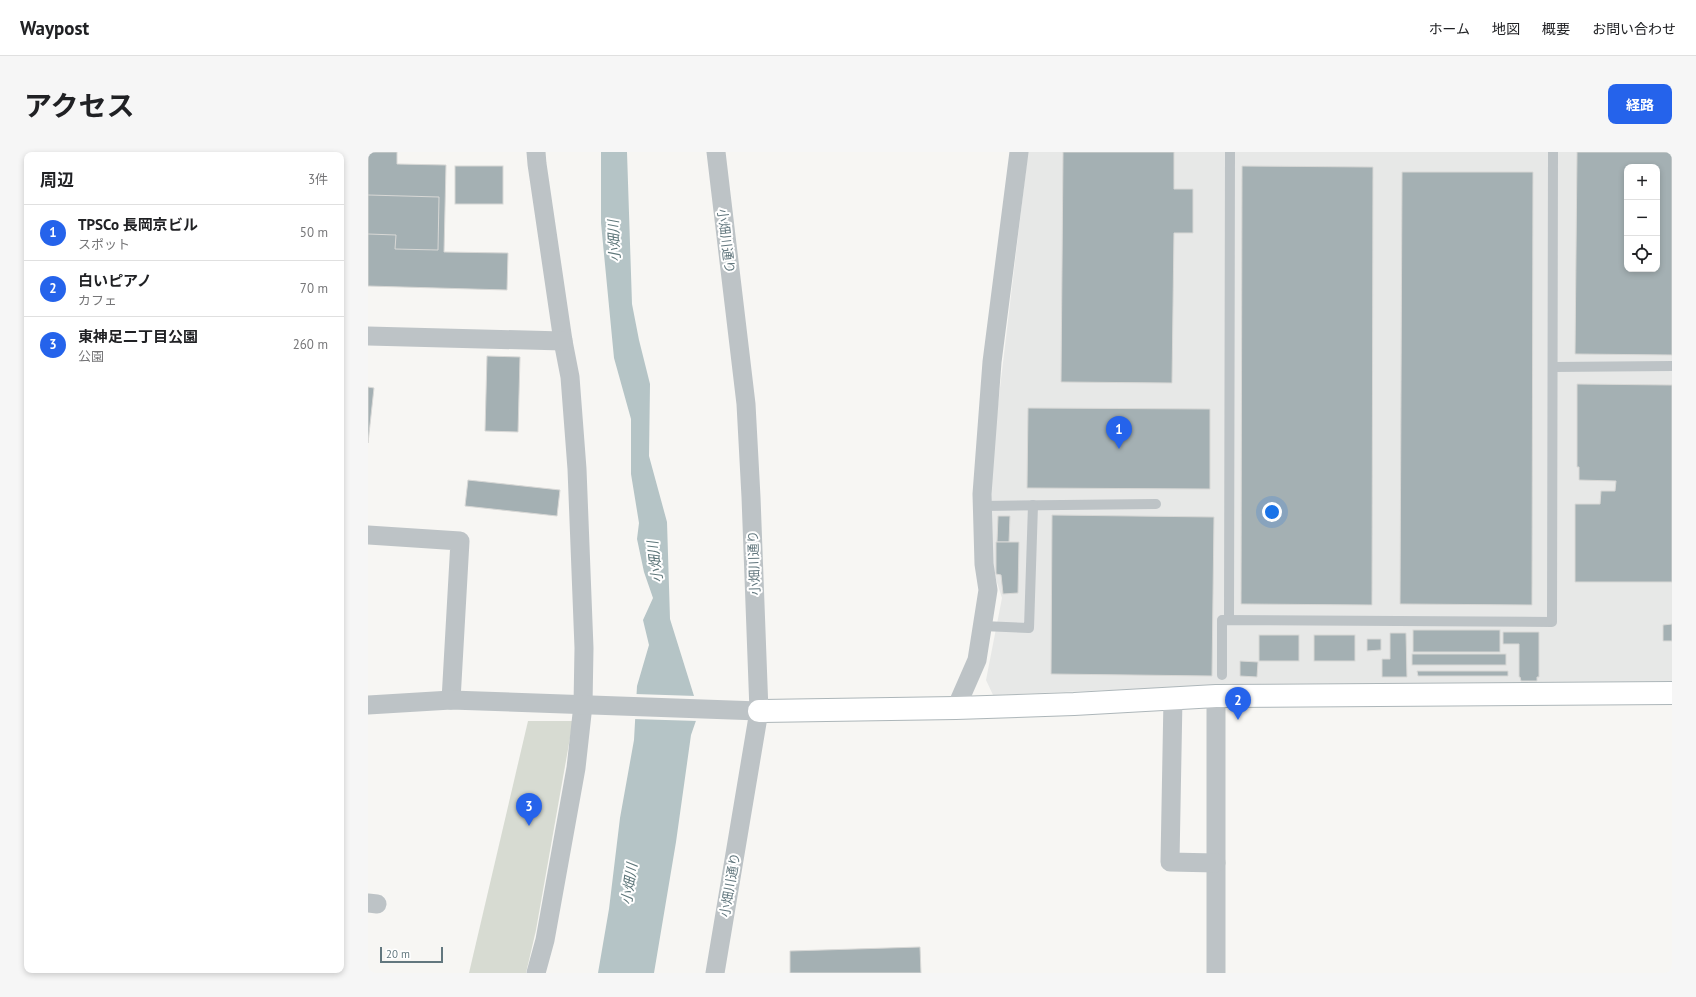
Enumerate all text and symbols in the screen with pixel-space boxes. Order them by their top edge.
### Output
text: Waypost [20,16,89,40]
text: ホーム [1428,20,1470,38]
text: 地図 [1492,20,1520,38]
text: 概要 [1542,20,1570,38]
text: お問い合わせ [1592,20,1676,38]
button: 経路 [1608,84,1672,124]
text: アクセス [24,87,135,124]
map controls [1624,164,1660,272]
button: + [1624,164,1660,200]
text: 周辺 [40,169,74,191]
text: 3件 [308,171,328,188]
button: − [1624,200,1660,236]
street label: 小畑川通り [714,208,738,274]
text: TPSCo 長岡京ビル [78,215,198,234]
water label: 小畑川 [604,218,624,262]
text: 1 [49,224,57,241]
text: 50 m [300,224,328,241]
text: スポット [78,236,130,253]
button: locate [1624,236,1660,272]
text: 白いピアノ [78,271,152,290]
text: 2 [49,280,57,297]
text: 70 m [300,280,328,297]
text: カフェ [78,292,117,309]
text: 東神足二丁目公園 [78,327,198,346]
text: 3 [49,336,57,353]
text: 260 m [293,336,328,353]
text: 公園 [78,348,104,365]
pin: 1 [1106,416,1132,449]
your location [1262,502,1282,522]
street label: 小畑川通り [744,530,764,596]
water label: 小畑川 [643,538,666,584]
pin: 2 [1225,687,1251,720]
pin: 3 [516,793,542,826]
street label: 小畑川通り [716,852,744,918]
water label: 小畑川 [617,860,641,906]
scale bar [380,945,443,964]
text: 20 m [386,947,410,961]

